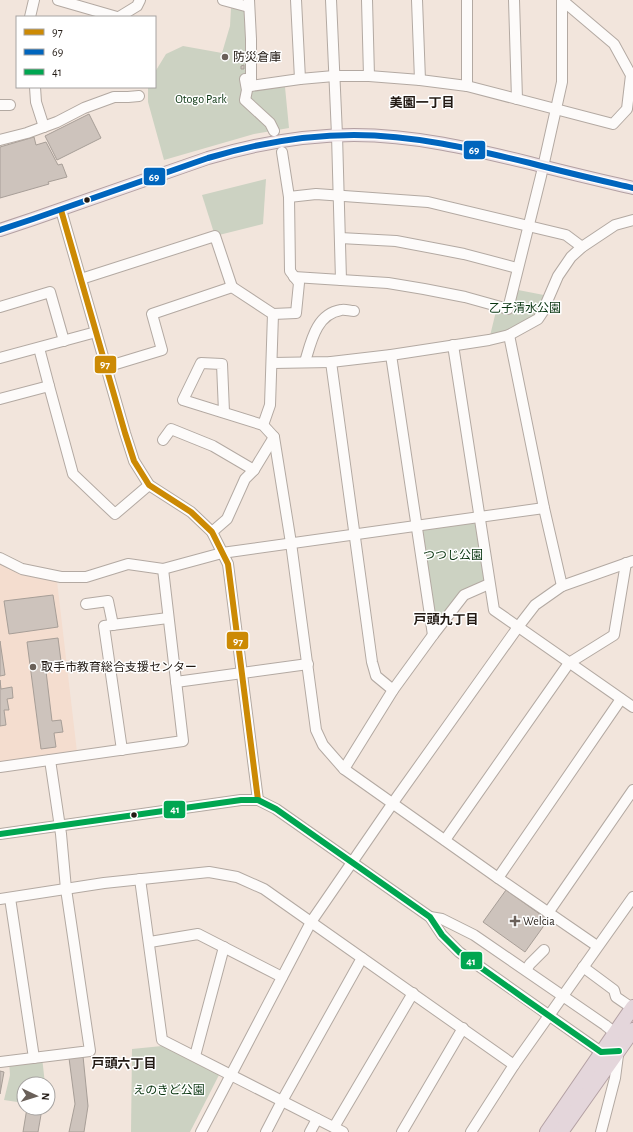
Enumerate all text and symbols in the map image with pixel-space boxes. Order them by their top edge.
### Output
legend [16,16,156,88]
text: 97 [52,26,63,38]
text: 69 [52,46,64,58]
place label: 防災倉庫 [233,50,281,63]
marker: 防災倉庫 [220,52,230,62]
text: 41 [52,66,62,78]
park label: Otogo Park [175,93,227,105]
district label: 美園一丁目 [389,95,455,110]
line badge: 69 [463,140,486,160]
text: 69 [469,145,479,156]
line badge: 69 [143,167,166,186]
text: 69 [149,172,159,183]
unlabelled marker [82,195,92,205]
park label: 乙子清水公園 [489,302,561,314]
line badge: 97 [94,355,117,374]
text: 97 [100,359,110,370]
park label: つつじ公園 [423,549,483,561]
district label: 戸頭九丁目 [413,613,479,627]
line badge: 97 [226,631,249,650]
text: 97 [233,636,243,647]
place label: 取手市教育総合支援センター [41,660,197,673]
marker: 取手市教育総合支援センター [28,662,38,672]
line badge: 41 [163,800,186,819]
text: 41 [170,804,180,815]
unlabelled marker [129,810,139,820]
place label: Welcia [523,915,555,927]
marker: Welcia [510,916,520,926]
line badge: 41 [460,951,483,970]
text: 41 [466,956,476,967]
district label: 戸頭六丁目 [91,1057,157,1071]
north arrow [16,1076,56,1116]
park label: えのきど公園 [133,1084,205,1096]
text: N [40,1092,51,1101]

